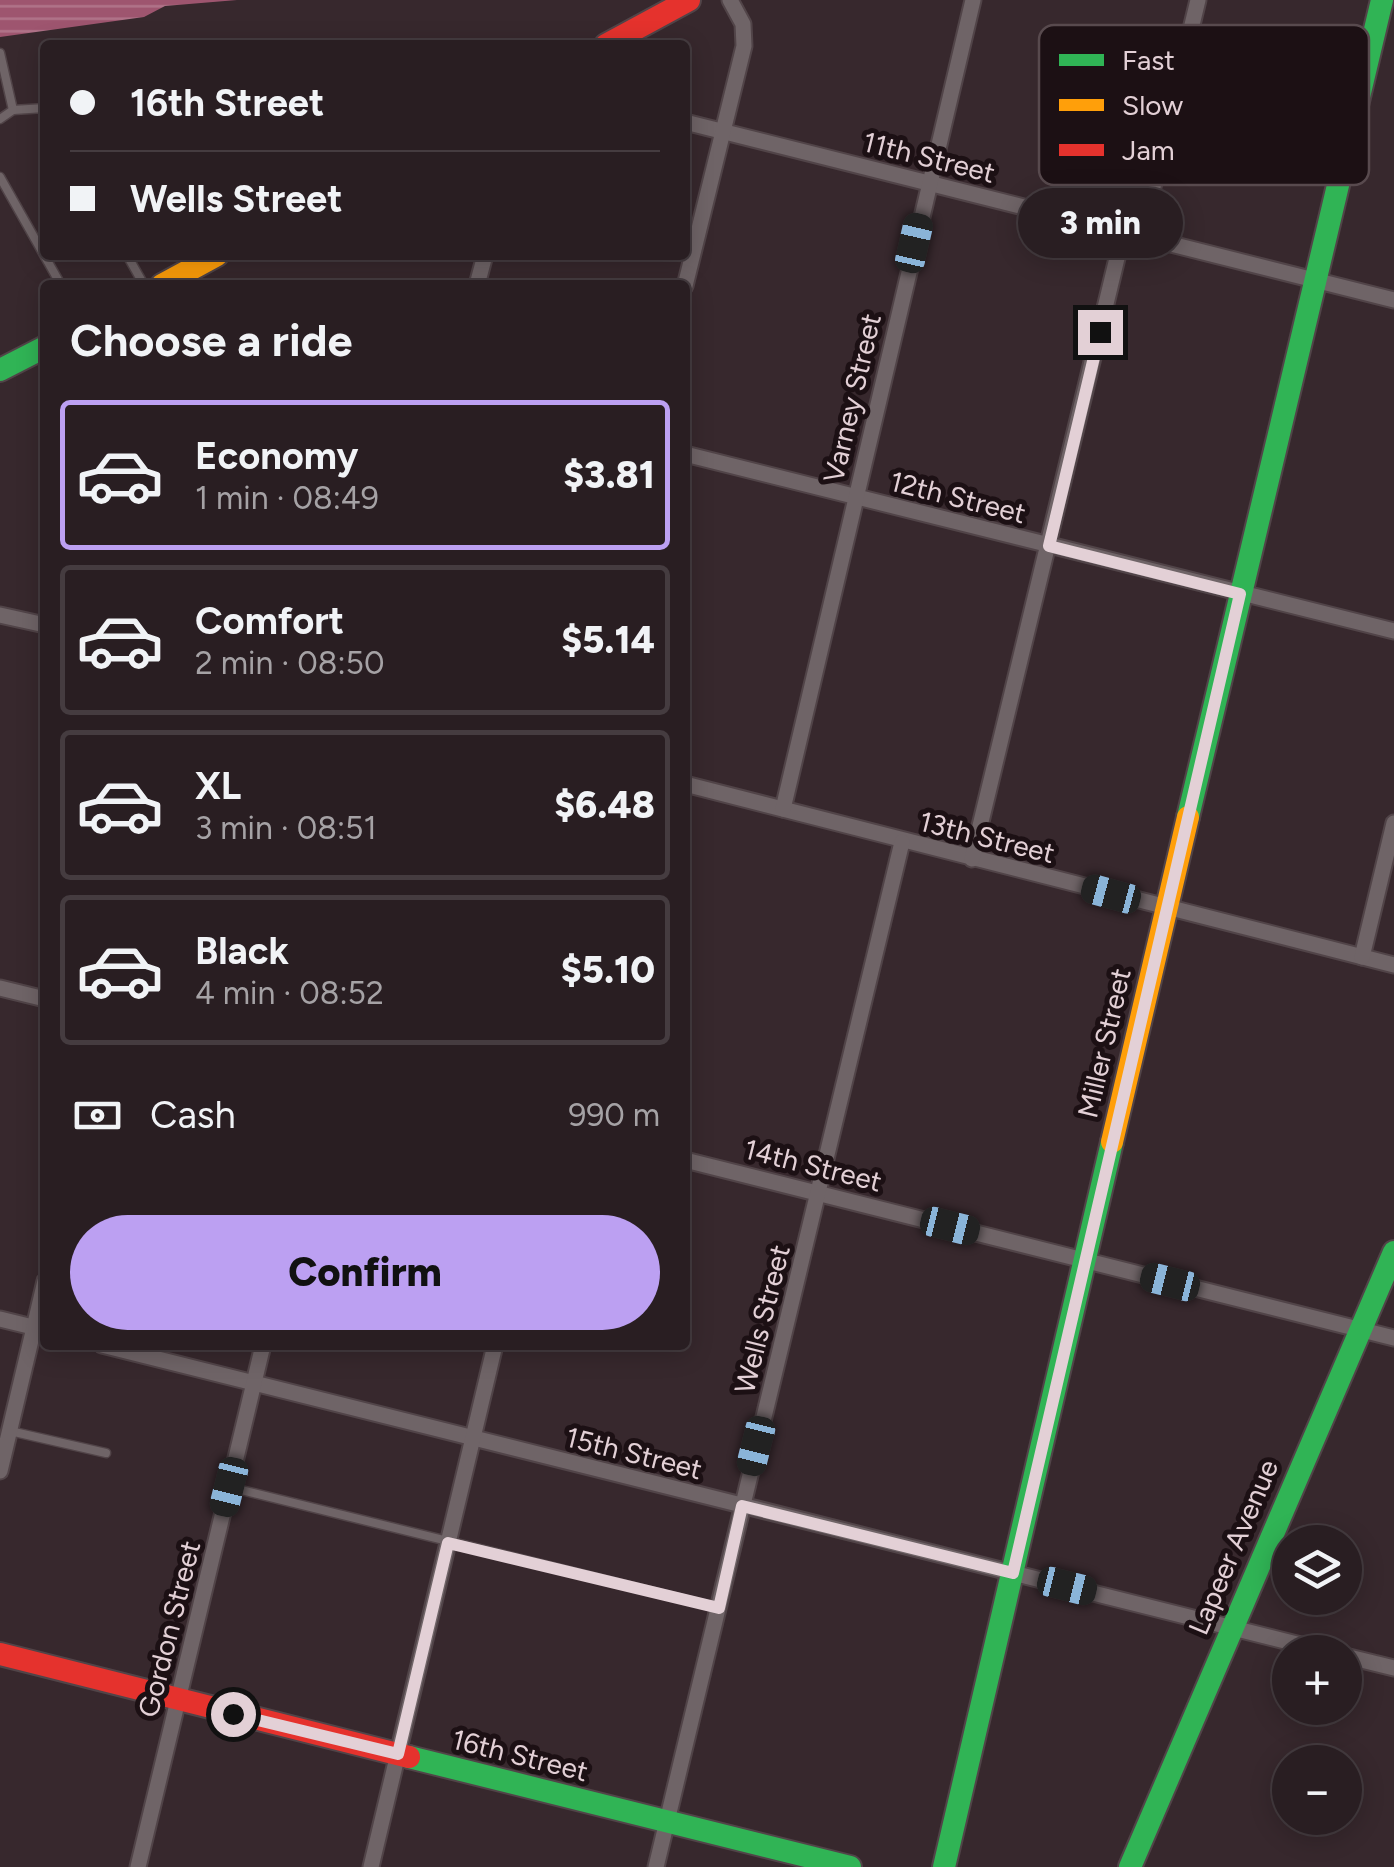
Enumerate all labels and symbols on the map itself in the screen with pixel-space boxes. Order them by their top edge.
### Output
legend [1039,25,1369,185]
text: Fast [1122,43,1175,77]
text: Slow [1122,88,1183,122]
street label: 11th Street [860,124,998,190]
text: Jam [1122,133,1175,167]
callout: 3 min [1018,187,1182,257]
car [893,210,935,276]
street label: Varney Street [816,310,888,486]
route end [1078,310,1123,355]
street label: 12th Street [887,464,1029,530]
street label: 13th Street [916,804,1058,870]
car [1078,872,1144,916]
street label: Miller Street [1070,965,1138,1121]
street label: 14th Street [741,1132,885,1198]
car [917,1204,983,1248]
street label: Wells Street [727,1241,797,1397]
car [1137,1260,1203,1304]
car [734,1413,778,1479]
street label: 15th Street [562,1420,706,1486]
car [207,1454,251,1520]
street label: Lapeer Avenue [1181,1454,1285,1640]
street label: Gordon Street [131,1537,207,1721]
car [1034,1564,1100,1608]
route start [211,1692,256,1737]
street label: 16th Street [448,1722,592,1788]

